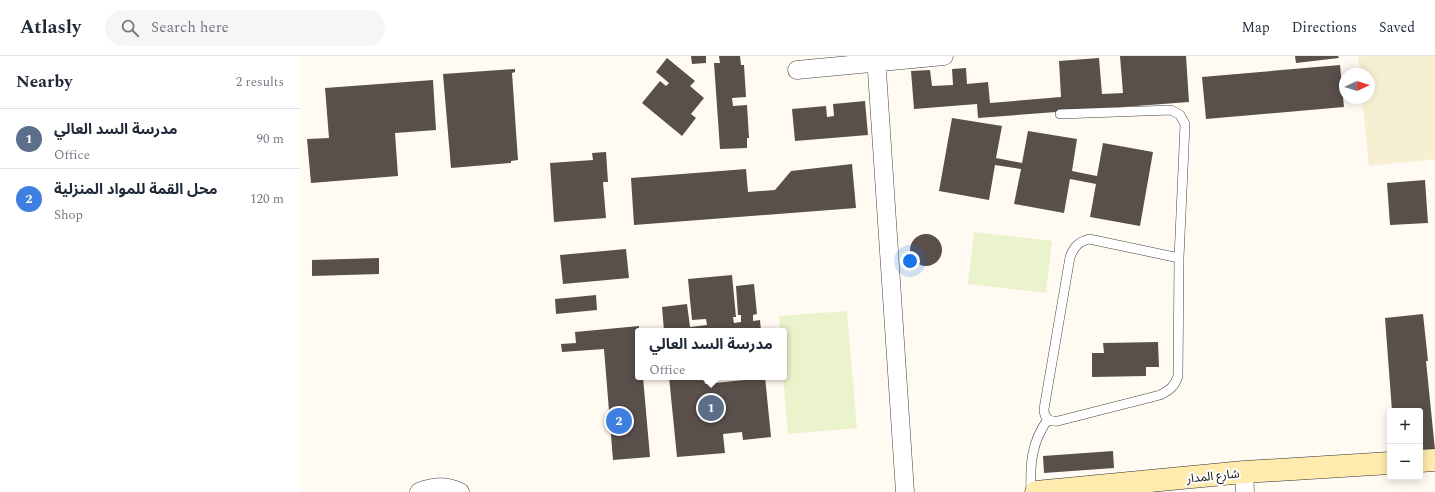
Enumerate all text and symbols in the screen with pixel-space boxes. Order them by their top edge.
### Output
search box [105,10,385,46]
text: Atlasly [20,13,81,42]
text: Search here [151,16,229,39]
icon: search [119,17,141,39]
text: Map [1242,17,1270,38]
text: Directions [1292,17,1357,38]
text: Saved [1379,17,1415,38]
north arrow [1339,68,1375,104]
text: Nearby [16,69,72,95]
text: 2 results [236,72,284,92]
text: مدرسة السد العالي [54,118,178,141]
text: 1 [25,129,33,149]
text: 90 m [257,129,284,149]
text: Office [54,145,90,165]
text: محل القمة للمواد المنزلية [54,178,218,201]
text: 2 [25,189,33,209]
text: 120 m [250,189,284,209]
text: Shop [54,205,83,225]
your location [900,251,920,271]
popup [635,328,787,380]
text: مدرسة السد العالي [649,333,773,356]
text: Office [649,360,685,380]
pin: 1 [698,393,724,423]
pin: 2 [606,406,632,436]
map controls [1387,408,1423,480]
button: + [1387,408,1423,444]
button: − [1387,444,1423,480]
street label: شارع المدار [1185,464,1240,489]

